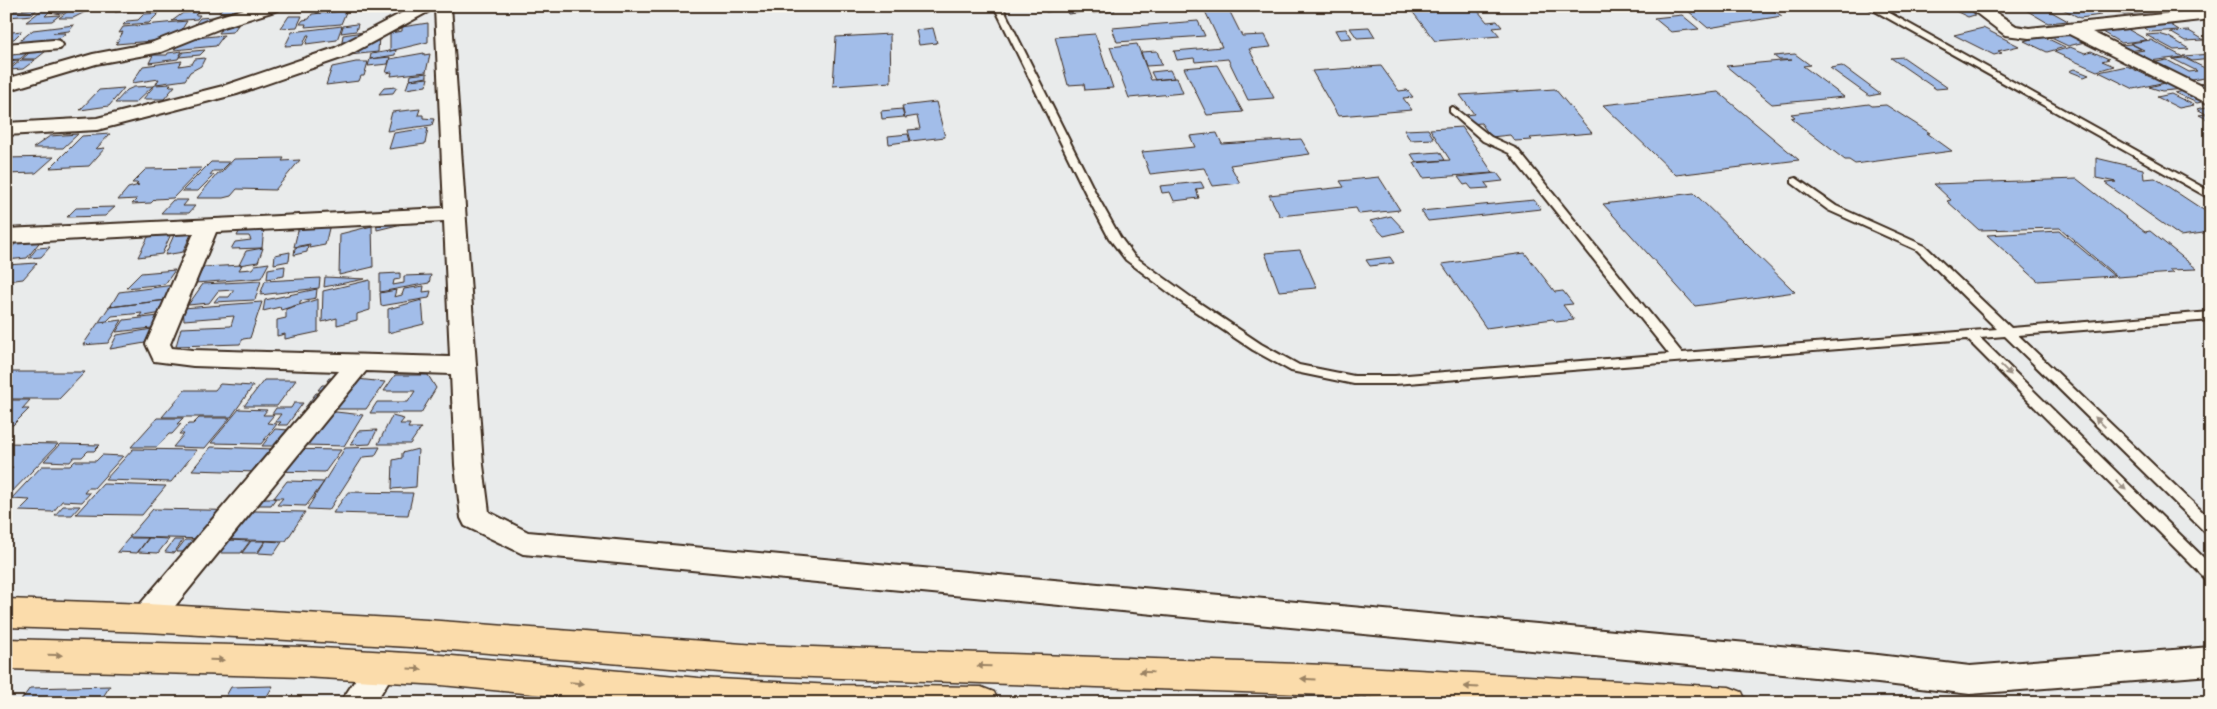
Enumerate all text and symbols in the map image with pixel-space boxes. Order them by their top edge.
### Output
one-way arrow [2000,364,2012,376]
one-way arrow [2094,416,2106,428]
one-way arrow [2114,479,2126,491]
one-way arrow [47,651,63,659]
one-way arrow [210,656,226,664]
one-way arrow [975,662,991,670]
one-way arrow [407,665,423,673]
one-way arrow [1138,668,1154,676]
one-way arrow [1300,675,1316,683]
one-way arrow [569,679,585,687]
one-way arrow [1463,683,1479,691]

